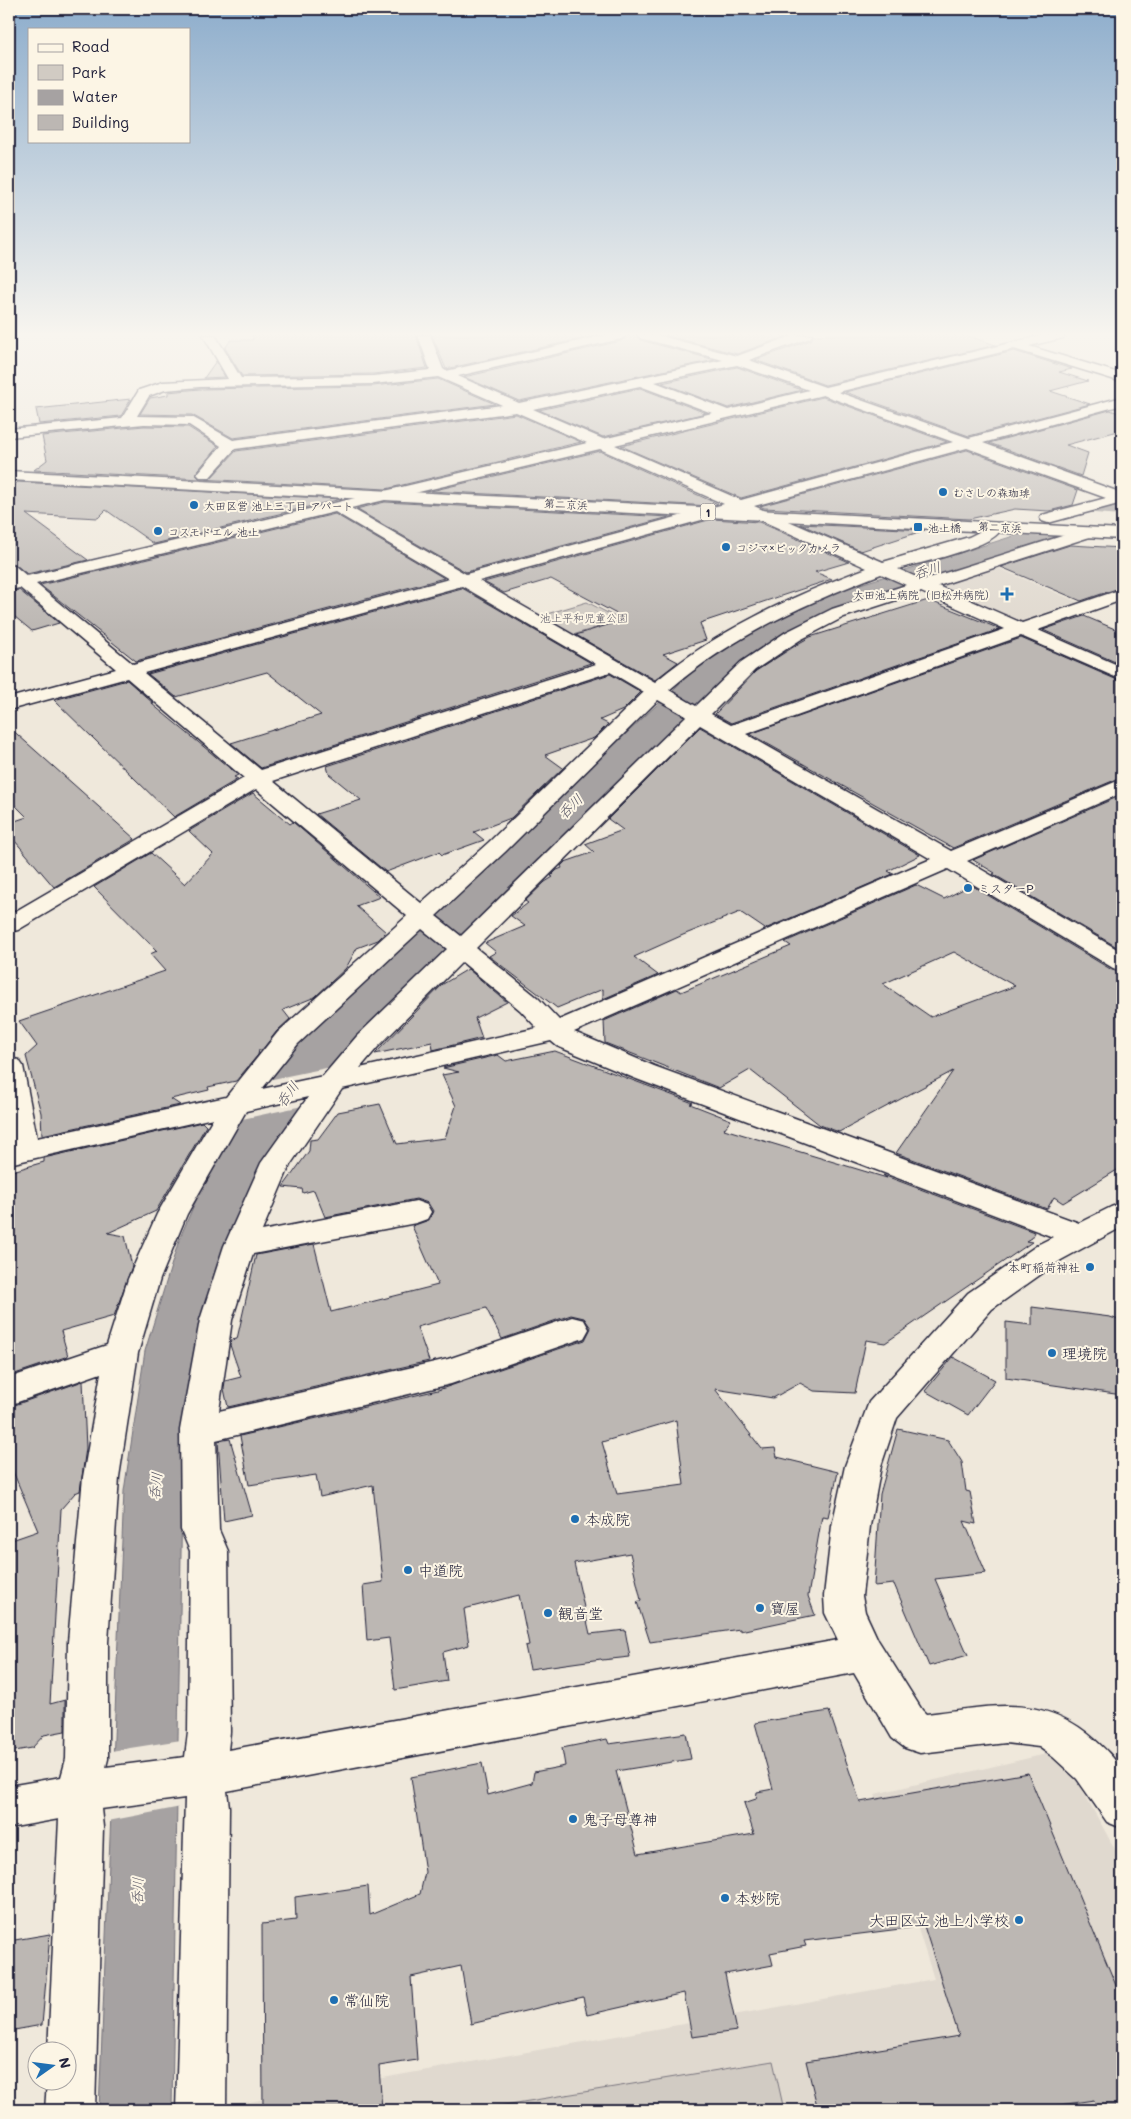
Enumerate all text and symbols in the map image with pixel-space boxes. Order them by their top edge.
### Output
legend [28,28,190,142]
text: Road [72,36,109,56]
text: Park [72,62,106,82]
text: Water [72,86,118,106]
text: Building [72,112,129,132]
place label: むさしの森珈琲 [953,485,1030,500]
marker: むさしの森珈琲 [937,486,949,498]
street label: 第二京浜 [544,495,588,513]
place label: 大田区営 池上三丁目 アパート [204,498,353,513]
marker: 大田区営 池上三丁目 アパート [188,499,200,511]
road number: 1 [700,504,716,520]
street label: 第二京浜 [978,518,1022,536]
place label: 池上橋 [928,520,961,535]
marker: 池上橋 [912,521,924,533]
place label: コスモドエル 池上 [168,524,259,539]
marker: コスモドエル 池上 [152,525,164,537]
place label: コジマ×ビックカメラ [736,540,841,555]
marker: コジマ×ビックカメラ [720,541,732,553]
water label: 呑川 [911,557,943,583]
place label: 大田池上病院（旧松井病院） [853,587,996,602]
marker: 大田池上病院（旧松井病院） [1000,587,1014,601]
park label: 池上平和児童公園 [540,610,628,625]
water label: 呑川 [553,789,587,823]
place label: ミスターP [978,880,1034,896]
marker: ミスターP [962,882,974,894]
water label: 呑川 [271,1077,303,1111]
place label: 本町稲荷神社 [1008,1259,1080,1275]
marker: 本町稲荷神社 [1084,1261,1096,1273]
place label: 理境院 [1062,1343,1107,1363]
marker: 理境院 [1046,1347,1058,1359]
water label: 呑川 [144,1471,166,1501]
place label: 本成院 [585,1509,630,1529]
marker: 本成院 [569,1513,581,1525]
place label: 中道院 [418,1560,463,1580]
marker: 中道院 [402,1564,414,1576]
place label: 寶屋 [770,1598,800,1618]
marker: 寶屋 [754,1602,766,1614]
place label: 観音堂 [558,1603,603,1623]
marker: 観音堂 [542,1607,554,1619]
place label: 鬼子母尊神 [583,1809,658,1829]
marker: 鬼子母尊神 [567,1813,579,1825]
water label: 呑川 [127,1877,147,1905]
place label: 本妙院 [735,1888,780,1908]
marker: 本妙院 [719,1892,731,1904]
place label: 大田区立 池上小学校 [869,1910,1009,1930]
marker: 大田区立 池上小学校 [1013,1914,1025,1926]
place label: 常仙院 [344,1990,389,2010]
marker: 常仙院 [328,1994,340,2006]
north arrow [28,2042,78,2092]
text: N [55,2055,76,2070]

